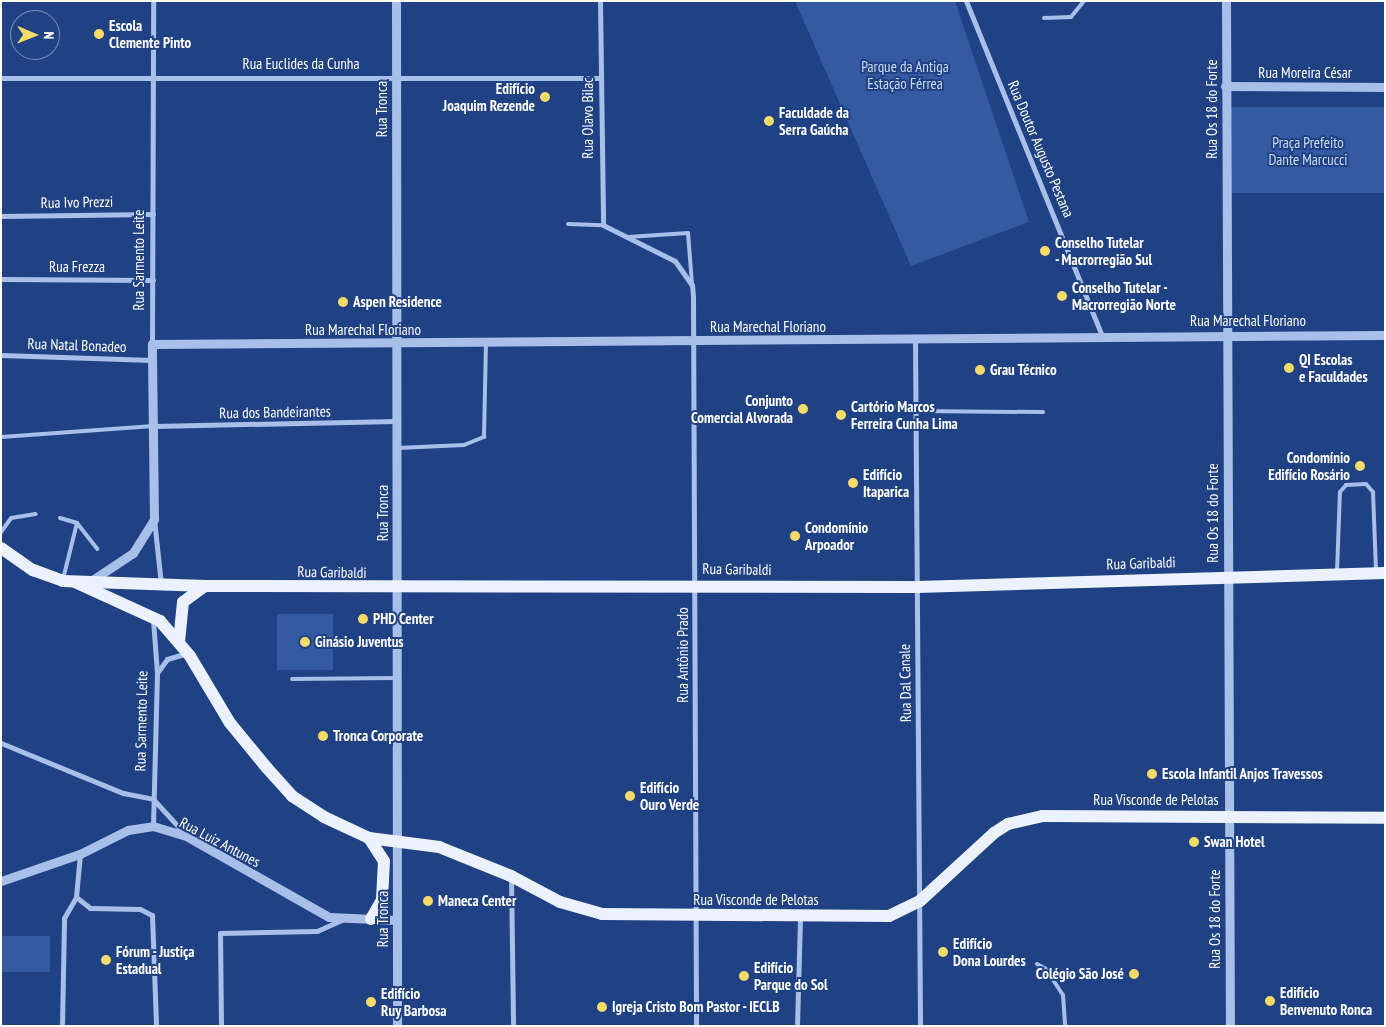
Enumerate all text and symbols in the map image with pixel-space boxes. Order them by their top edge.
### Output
north arrow [10,10,60,60]
place label: Escola Clemente Pinto [109,16,191,51]
marker: Escola Clemente Pinto [93,28,105,40]
text: N [40,31,58,39]
street label: Rua Euclides da Cunha [243,55,359,73]
park label: Parque da Antiga Estação Férrea [861,57,949,92]
street label: Rua Os 18 do Forte [1203,59,1221,159]
street label: Rua Moreira César [1258,64,1352,82]
street label: Rua Olavo Bilac [579,77,597,159]
street label: Rua Doutor Augusto Pestana [1004,78,1078,220]
place label: Edifício Joaquim Rezende [443,79,535,114]
street label: Rua Tronca [373,81,391,137]
marker: Edifício Joaquim Rezende [539,91,551,103]
place label: Faculdade da Serra Gaúcha [779,103,849,138]
marker: Faculdade da Serra Gaúcha [763,115,775,127]
park label: Praça Prefeito Dante Marcucci [1268,133,1348,168]
street label: Rua Ivo Prezzi [41,192,113,212]
street label: Rua Sarmento Leite [130,210,148,310]
place label: Conselho Tutelar - Macrorregião Sul [1055,233,1153,268]
marker: Conselho Tutelar - Macrorregião Sul [1039,245,1051,257]
street label: Rua Frezza [49,258,105,276]
place label: Conselho Tutelar - Macrorregião Norte [1072,278,1176,313]
marker: Conselho Tutelar - Macrorregião Norte [1056,290,1068,302]
place label: Aspen Residence [353,293,442,311]
marker: Aspen Residence [337,296,349,308]
street label: Rua Marechal Floriano [1190,312,1306,330]
street label: Rua Marechal Floriano [710,318,826,336]
street label: Rua Marechal Floriano [305,321,421,339]
street label: Rua Natal Bonadeo [27,334,127,356]
place label: QI Escolas e Faculdades [1299,350,1368,385]
place label: Grau Técnico [990,361,1057,379]
marker: QI Escolas e Faculdades [1283,362,1295,374]
marker: Grau Técnico [974,364,986,376]
place label: Conjunto Comercial Alvorada [690,391,793,426]
place label: Cartório Marcos Ferreira Cunha Lima [851,397,958,432]
street label: Rua dos Bandeirantes [219,402,331,422]
marker: Conjunto Comercial Alvorada [797,403,809,415]
marker: Cartório Marcos Ferreira Cunha Lima [835,409,847,421]
place label: Condomínio Edifício Rosário [1268,448,1350,483]
marker: Condomínio Edifício Rosário [1354,460,1366,472]
street label: Rua Os 18 do Forte [1204,463,1222,563]
place label: Edifício Itaparica [863,465,909,500]
marker: Edifício Itaparica [847,477,859,489]
street label: Rua Tronca [374,485,392,541]
place label: Condomínio Arpoador [805,518,868,553]
marker: Condomínio Arpoador [789,530,801,542]
street label: Rua Garibaldi [1106,553,1176,573]
street label: Rua Garibaldi [702,559,772,579]
street label: Rua Garibaldi [297,562,367,582]
street label: Rua Antônio Prado [674,607,692,703]
place label: PHD Center [373,610,434,628]
marker: PHD Center [357,613,369,625]
place label: Ginásio Juventus [315,633,404,651]
marker: Ginásio Juventus [299,636,311,648]
street label: Rua Dal Canale [895,644,915,722]
street label: Rua Sarmento Leite [131,670,151,772]
place label: Tronca Corporate [333,727,423,745]
marker: Tronca Corporate [317,730,329,742]
place label: Escola Infantil Anjos Travessos [1162,765,1324,783]
marker: Escola Infantil Anjos Travessos [1146,768,1158,780]
place label: Edifício Ouro Verde [640,778,700,813]
marker: Edifício Ouro Verde [624,790,636,802]
street label: Rua Visconde de Pelotas [1093,791,1219,809]
street label: Rua Luiz Antunes [176,813,264,871]
place label: Swan Hotel [1204,833,1265,851]
marker: Swan Hotel [1188,836,1200,848]
street label: Rua Os 18 do Forte [1206,869,1224,969]
street label: Rua Tronca [374,891,392,947]
street label: Rua Visconde de Pelotas [693,891,819,909]
place label: Maneca Center [438,892,517,910]
marker: Maneca Center [422,895,434,907]
place label: Edifício Dona Lourdes [953,934,1026,969]
place label: Fórum - Justiça Estadual [116,942,196,977]
marker: Edifício Dona Lourdes [937,946,949,958]
marker: Fórum - Justiça Estadual [100,954,112,966]
place label: Edifício Parque do Sol [754,958,828,993]
place label: Colégio São José [1036,965,1124,983]
marker: Colégio São José [1128,968,1140,980]
marker: Edifício Parque do Sol [738,970,750,982]
place label: Edifício Benvenuto Ronca [1280,983,1372,1018]
place label: Edifício Ruy Barbosa [381,984,447,1019]
marker: Edifício Benvenuto Ronca [1264,995,1276,1007]
marker: Edifício Ruy Barbosa [365,996,377,1008]
place label: Igreja Cristo Bom Pastor - IECLB [612,998,781,1016]
marker: Igreja Cristo Bom Pastor - IECLB [596,1001,608,1013]

